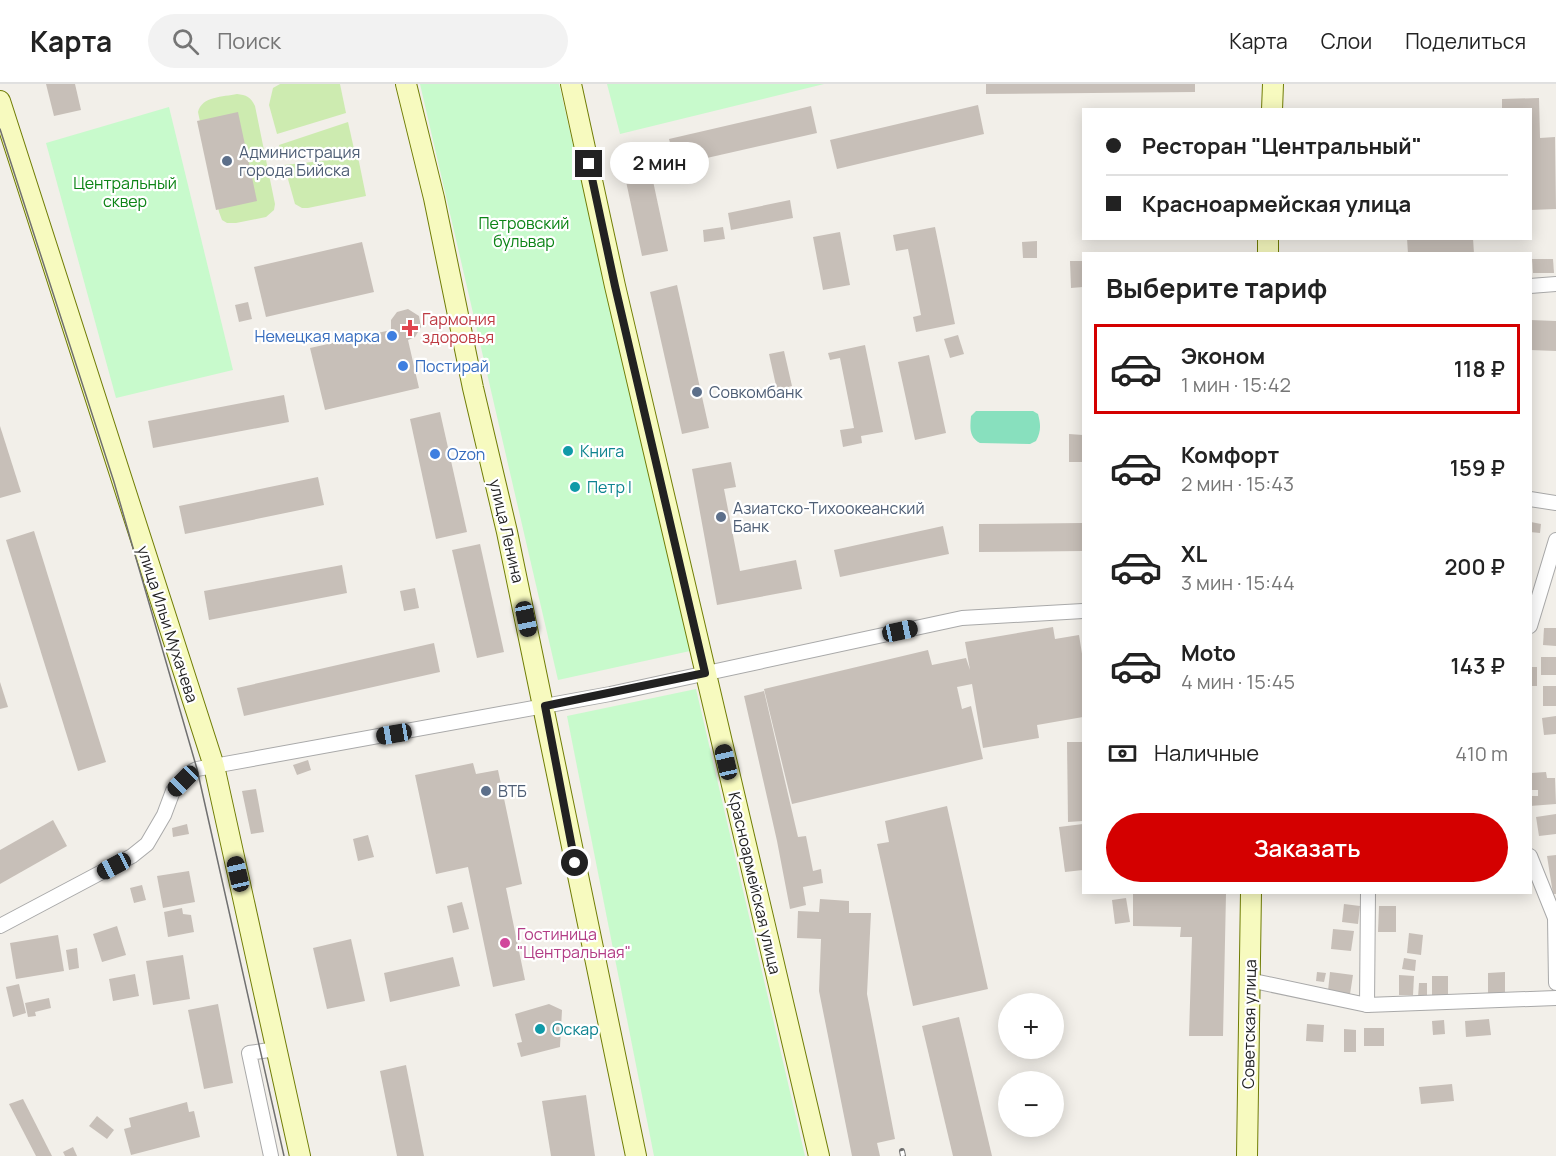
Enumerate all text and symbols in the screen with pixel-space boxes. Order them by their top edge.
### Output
search box [148,14,568,68]
text: Карта [30,22,112,60]
icon: search [169,25,202,58]
text: Поиск [217,26,281,56]
text: Карта [1229,27,1288,55]
text: Слои [1321,27,1372,55]
text: Поделиться [1405,27,1526,55]
text: Ресторан "Центральный" [1142,131,1422,161]
place label: Администрация города Бийска [239,141,360,181]
callout: 2 мин [610,143,709,185]
text: 2 мин [632,149,687,176]
route end [575,150,602,177]
marker: Администрация города Бийска [220,154,234,168]
park label: Центральный сквер [73,172,177,212]
text: Красноармейская улица [1142,189,1411,219]
park label: Петровский бульвар [479,212,569,252]
text: Выберите тариф [1106,269,1327,306]
place label: Гармония здоровья [422,308,496,348]
marker: Гармония здоровья [403,321,417,335]
place label: Немецкая марка [255,325,380,347]
marker: Немецкая марка [385,329,399,343]
text: Эконом [1181,341,1265,371]
icon: car [1109,342,1163,396]
text: 118 ₽ [1454,354,1505,384]
place label: Постирай [415,355,489,377]
marker: Постирай [396,359,410,373]
text: 1 мин · 15:42 [1181,371,1291,398]
place label: Совкомбанк [709,381,803,403]
marker: Совкомбанк [690,385,704,399]
place label: Книга [580,440,624,462]
text: Комфорт [1181,440,1279,470]
icon: car [1109,441,1163,495]
place label: Ozon [447,443,485,465]
marker: Книга [561,444,575,458]
marker: Ozon [428,447,442,461]
text: 159 ₽ [1450,453,1505,483]
text: 2 мин · 15:43 [1181,470,1294,497]
place label: Петр I [587,476,632,498]
street label: улица Ленина [484,477,530,585]
marker: Петр I [568,480,582,494]
place label: Азиатско-Тихоокеанский Банк [733,497,925,537]
marker: Азиатско-Тихоокеанский Банк [714,510,728,524]
text: XL [1181,539,1207,569]
icon: car [1109,540,1163,594]
street label: улица Ильи Мухачева [132,543,204,705]
text: 200 ₽ [1444,552,1505,582]
text: 3 мин · 15:44 [1181,569,1295,596]
car [513,600,539,638]
car [881,618,919,644]
text: Moto [1181,638,1236,668]
icon: car [1109,639,1163,693]
text: 143 ₽ [1451,651,1505,681]
text: 4 мин · 15:45 [1181,668,1295,695]
car [375,722,413,746]
icon: cash [1106,737,1139,770]
text: Наличные [1154,738,1259,768]
text: 410 m [1455,740,1508,767]
car [713,742,739,782]
car [164,762,202,800]
place label: ВТБ [498,780,527,802]
marker: ВТБ [479,784,493,798]
street label: Красноармейская улица [723,790,787,976]
button: Заказать [1106,813,1508,882]
route start [561,849,588,876]
car [94,850,134,882]
car [225,854,251,894]
place label: Гостиница "Центральная" [517,923,631,963]
marker: Гостиница "Центральная" [498,936,512,950]
street label: Советская улица [1237,959,1261,1089]
map controls [998,993,1064,1137]
button: + [998,993,1064,1059]
place label: Оскар [552,1018,599,1040]
marker: Оскар [533,1022,547,1036]
button: − [998,1071,1064,1137]

